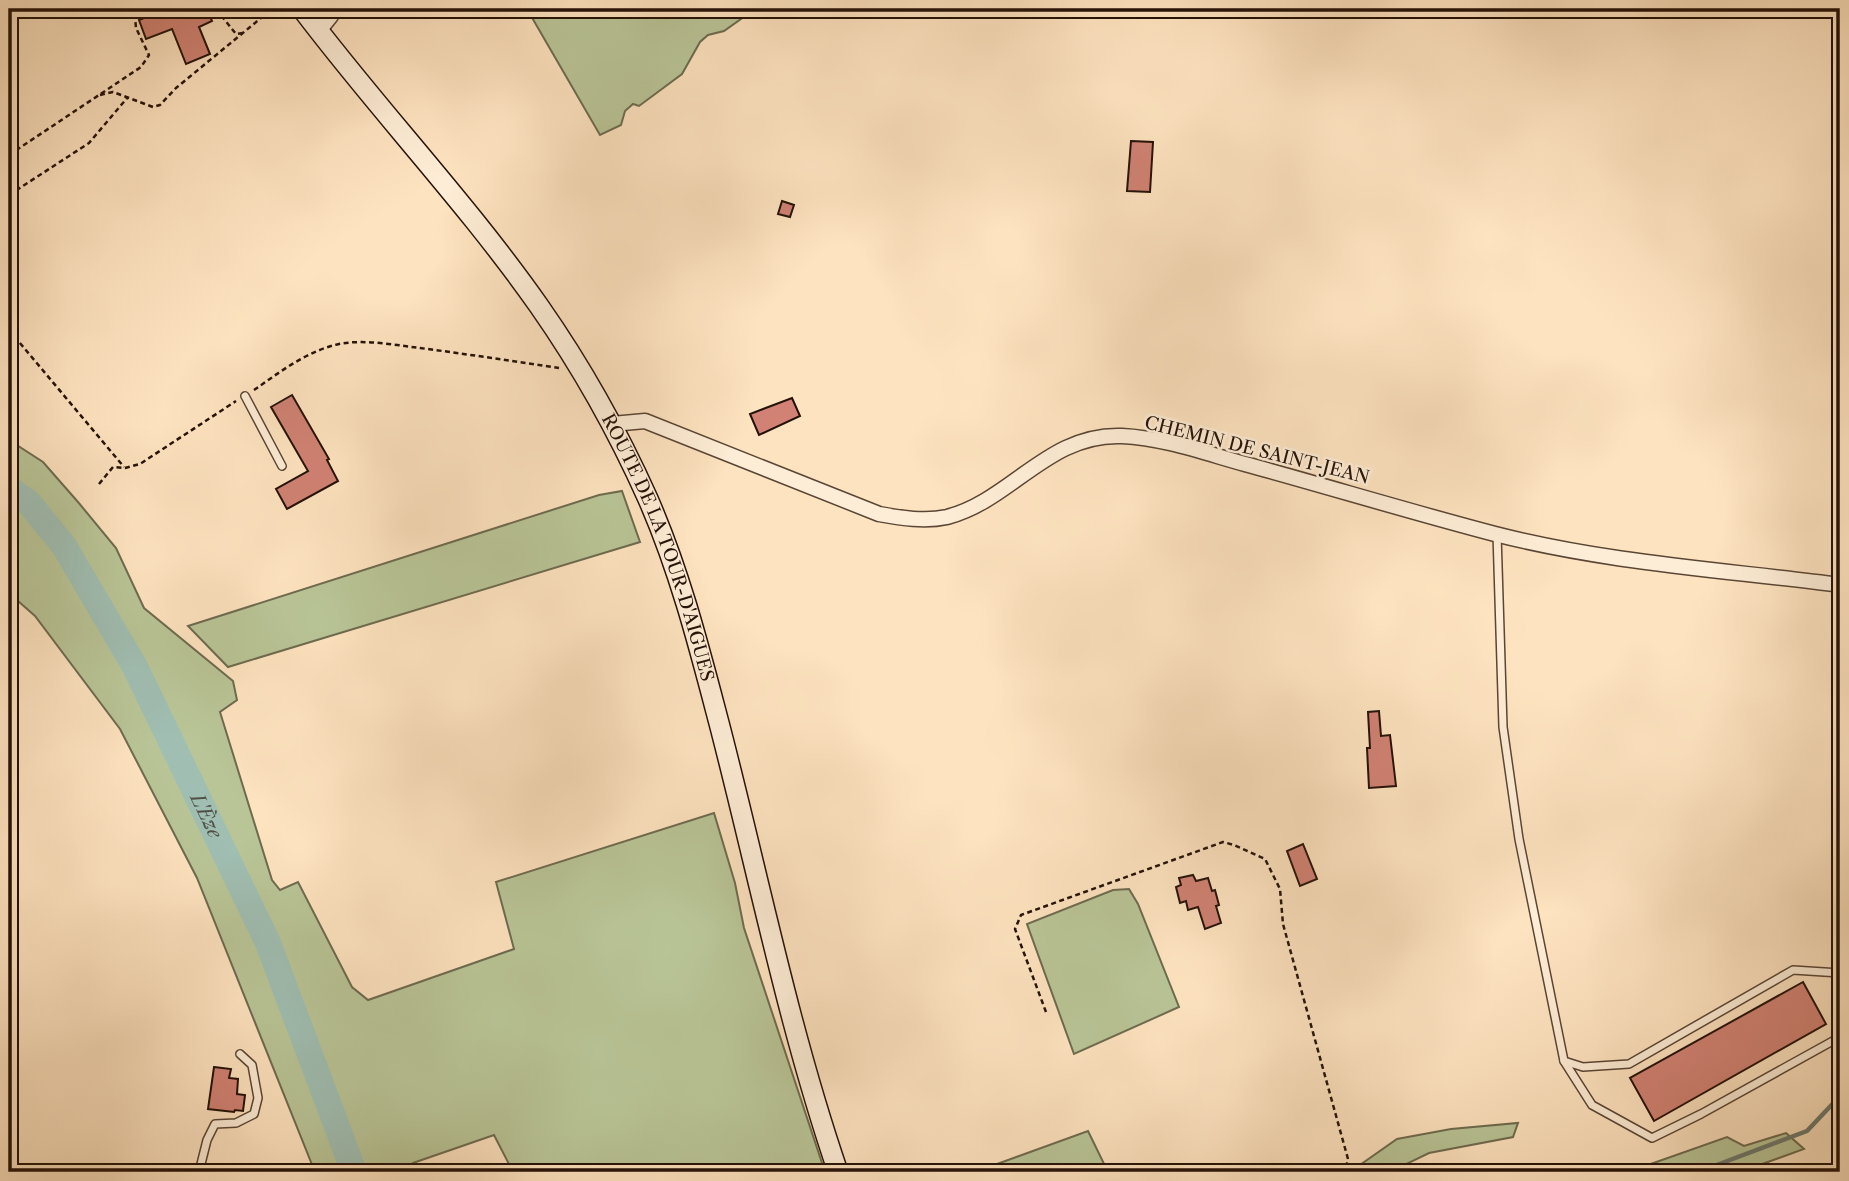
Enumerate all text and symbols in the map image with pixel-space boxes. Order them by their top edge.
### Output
street label: ROUTE DE LA TOUR-D'AIGUES [597,410,719,684]
street label: CHEMIN DE SAINT-JEAN [1142,411,1372,489]
water label: L'Èze [185,788,227,843]

